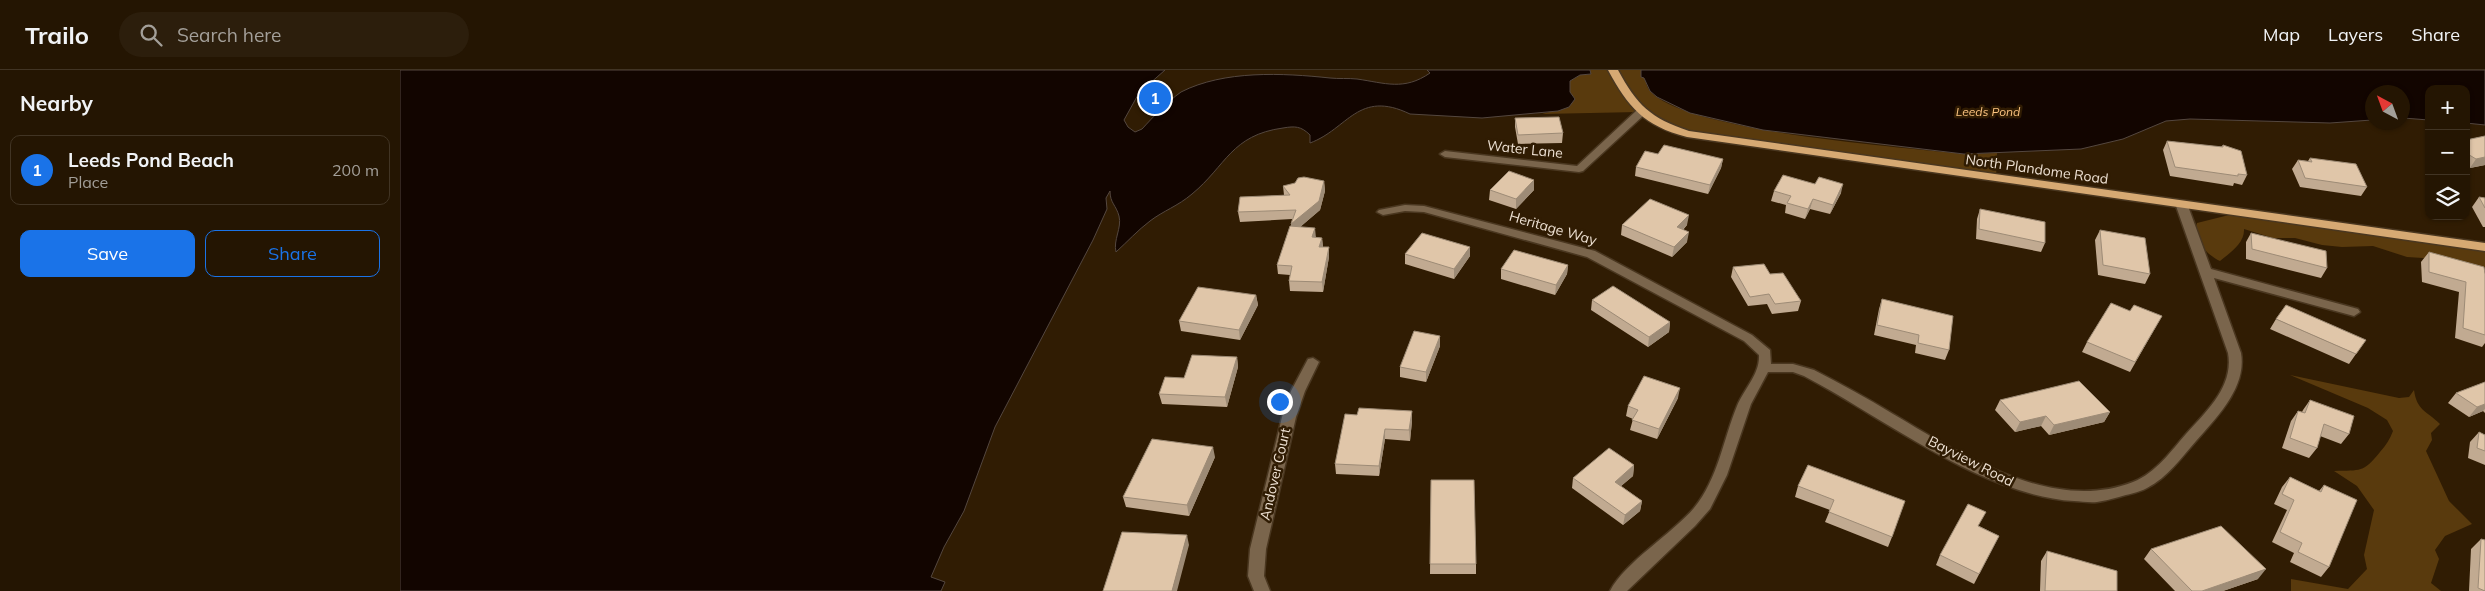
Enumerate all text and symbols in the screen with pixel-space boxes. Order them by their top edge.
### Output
search box [119,12,469,57]
text: Trailo [25,20,89,50]
icon: search [137,21,165,49]
text: Search here [177,23,281,47]
text: Map [2263,23,2300,46]
text: Layers [2328,23,2383,46]
text: Share [2411,23,2460,46]
pin: 1 [1139,79,1171,117]
north arrow [2365,85,2410,130]
map controls [2425,85,2470,220]
button: + [2425,85,2470,130]
text: Nearby [20,90,93,116]
water label: Leeds Pond [1956,104,2021,119]
button: − [2425,130,2470,175]
street label: Water Lane [1486,136,1564,162]
text: Leeds Pond Beach [68,148,234,172]
street label: North Plandome Road [1964,150,2110,188]
text: 1 [32,160,42,180]
text: 200 m [332,160,379,180]
text: Place [68,172,108,192]
button: layers [2425,175,2470,220]
street label: Heritage Way [1507,207,1599,249]
button: Save [20,230,195,277]
button: Share [205,230,380,277]
your location [1267,389,1293,415]
street label: Andover Court [1256,426,1294,522]
street label: Bayview Road [1925,432,2017,490]

